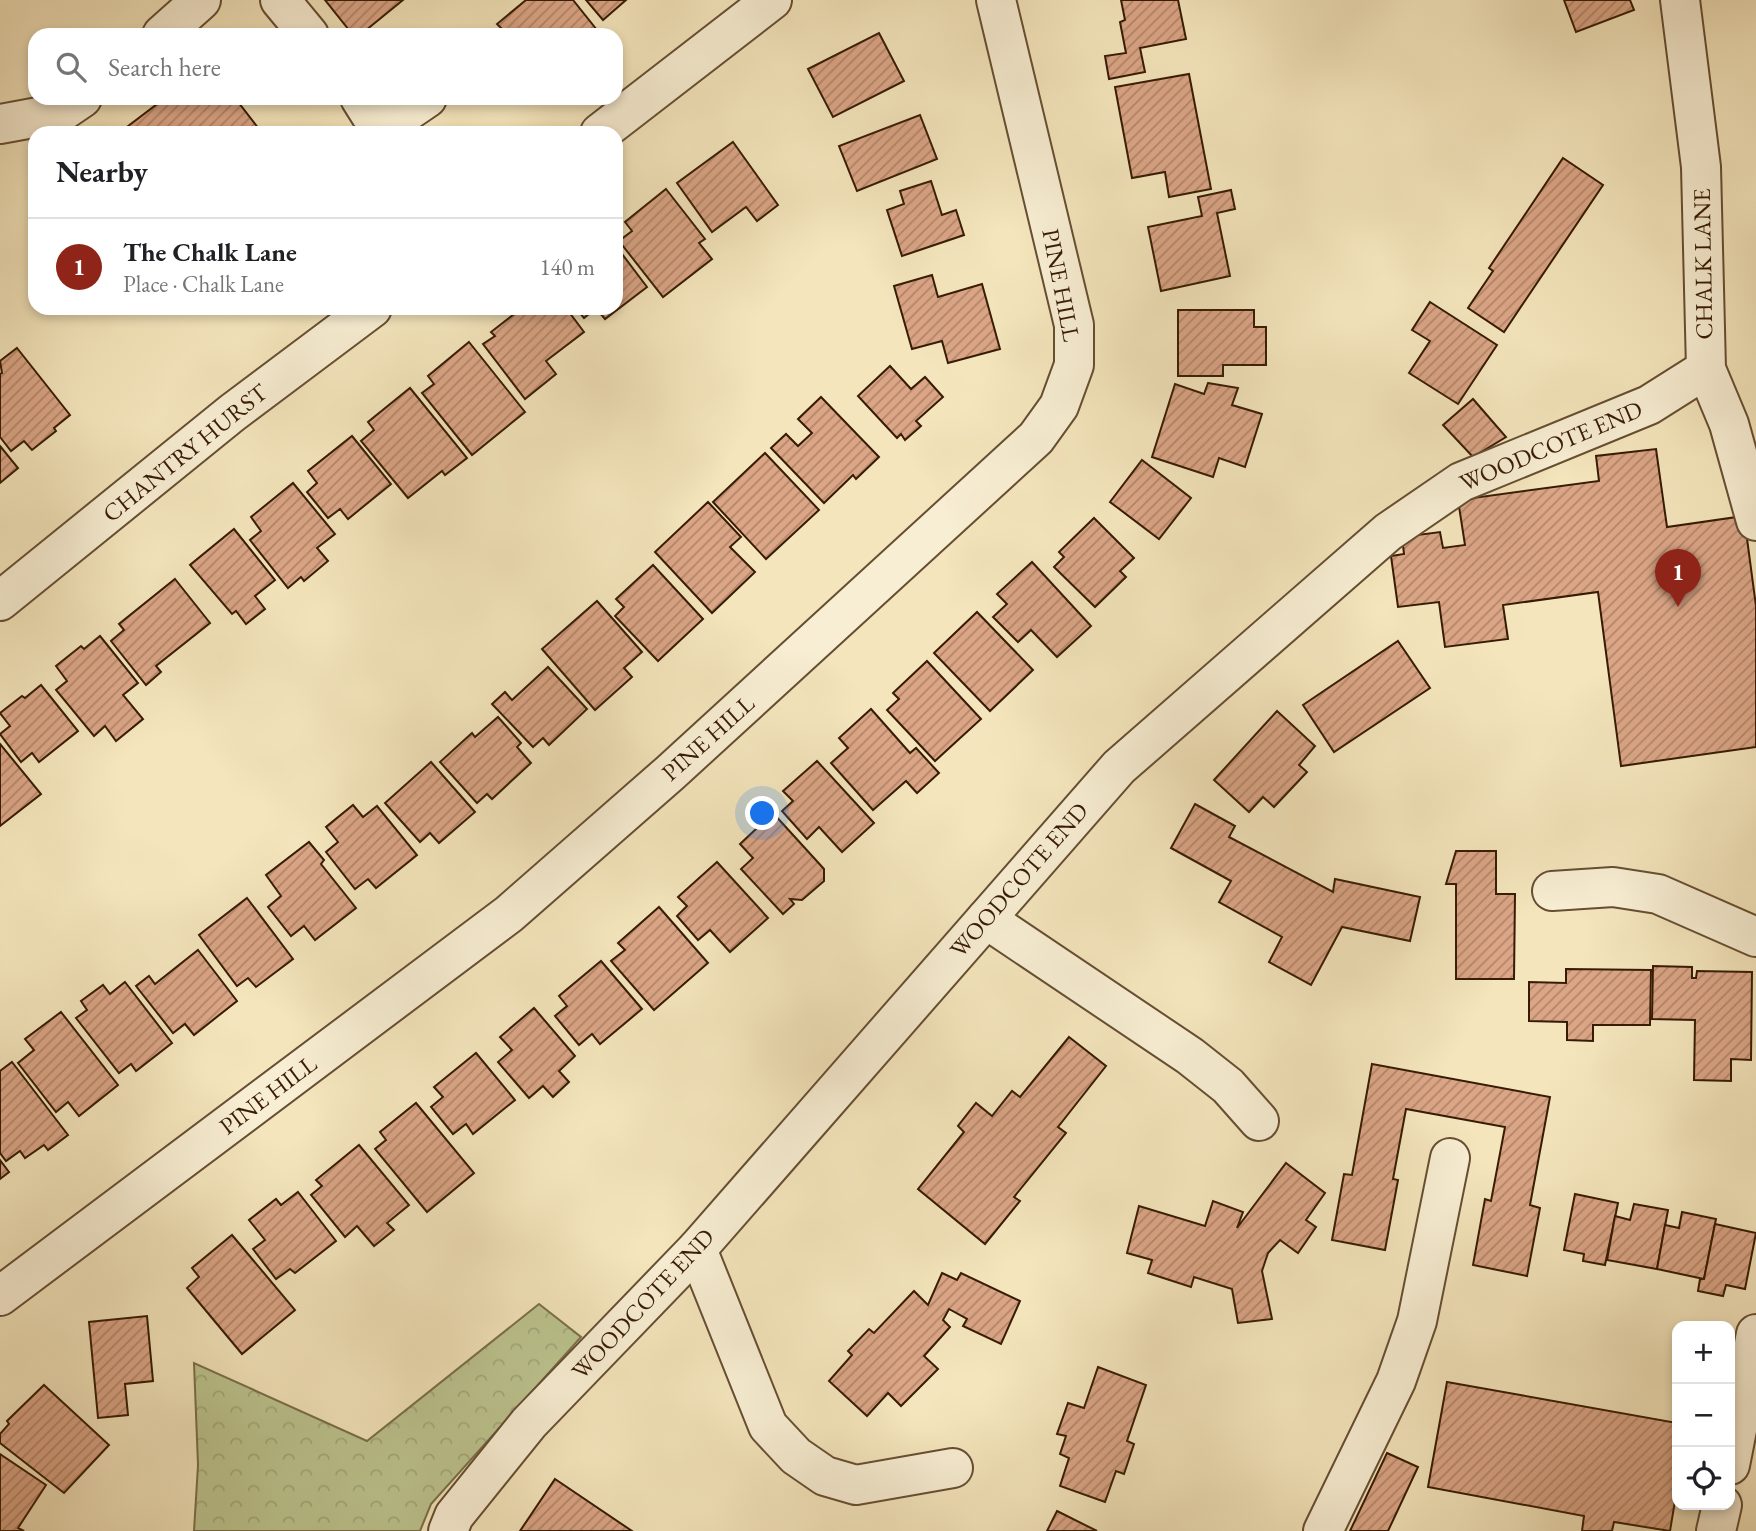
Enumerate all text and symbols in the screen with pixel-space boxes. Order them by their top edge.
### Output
search box [28,28,623,105]
icon: search [52,48,90,86]
text: Search here [108,50,221,84]
text: Nearby [56,152,148,191]
street label: CHALK LANE [1686,188,1719,340]
street label: PINE HILL [1035,226,1088,344]
text: The Chalk Lane [123,235,297,269]
text: 1 [73,252,85,282]
text: 140 m [539,252,595,282]
text: Place · Chalk Lane [123,269,284,299]
street label: CHANTRY HURST [96,376,274,529]
street label: WOODCOTE END [1455,393,1647,498]
pin: 1 [1655,549,1701,607]
street label: PINE HILL [655,688,761,787]
your location [745,796,779,830]
street label: WOODCOTE END [943,796,1095,964]
street label: PINE HILL [213,1048,323,1141]
street label: WOODCOTE END [565,1221,721,1386]
map controls [1672,1321,1735,1510]
button: + [1672,1321,1735,1384]
button: − [1672,1384,1735,1447]
button: locate [1672,1447,1735,1510]

